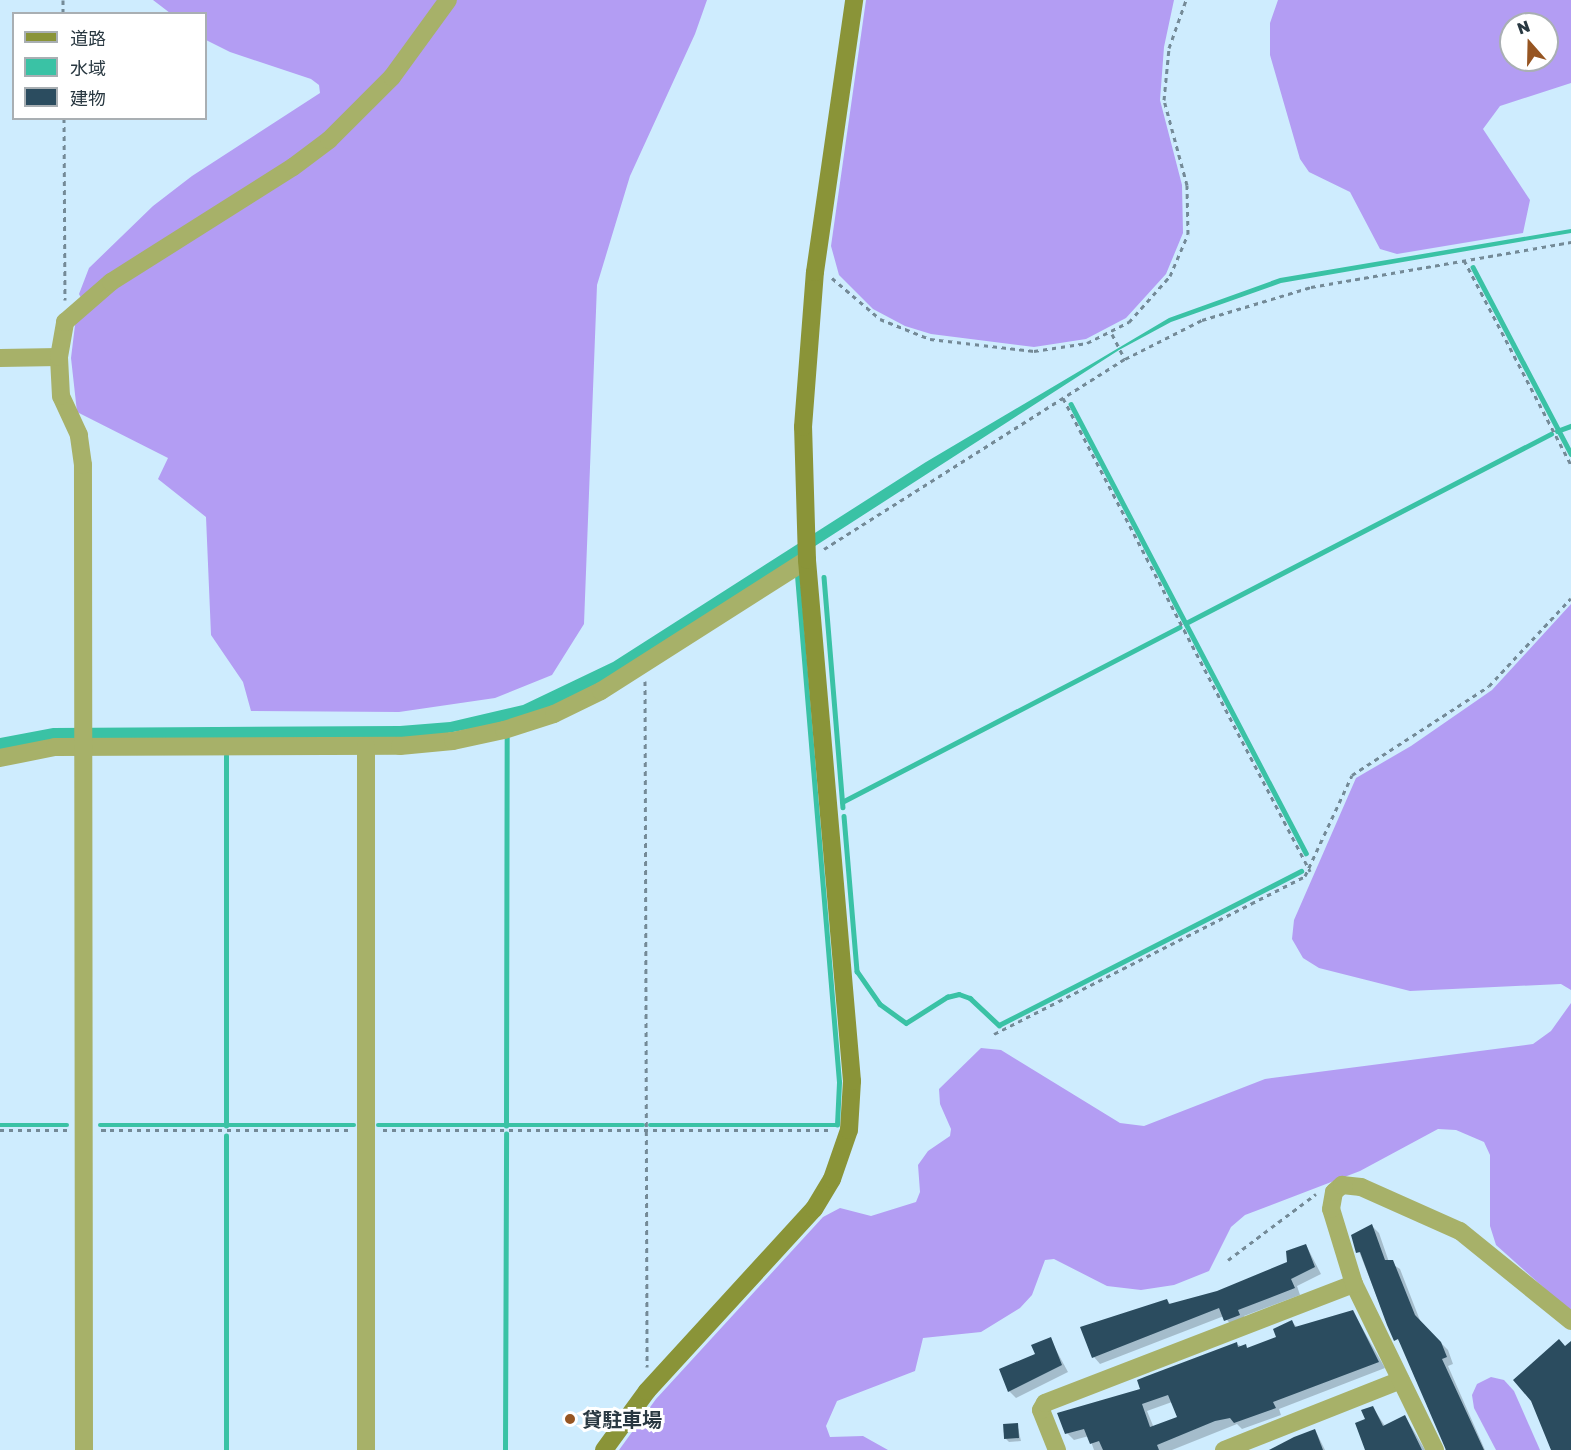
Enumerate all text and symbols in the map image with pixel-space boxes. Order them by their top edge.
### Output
legend [12,12,207,120]
north arrow [1499,12,1559,72]
text: N [1514,15,1533,38]
text: 道路 [70,27,106,49]
text: 水域 [70,57,106,79]
text: 建物 [70,87,106,109]
place label: 貸駐車場 [582,1407,662,1431]
marker: 貸駐車場 [563,1412,577,1426]

